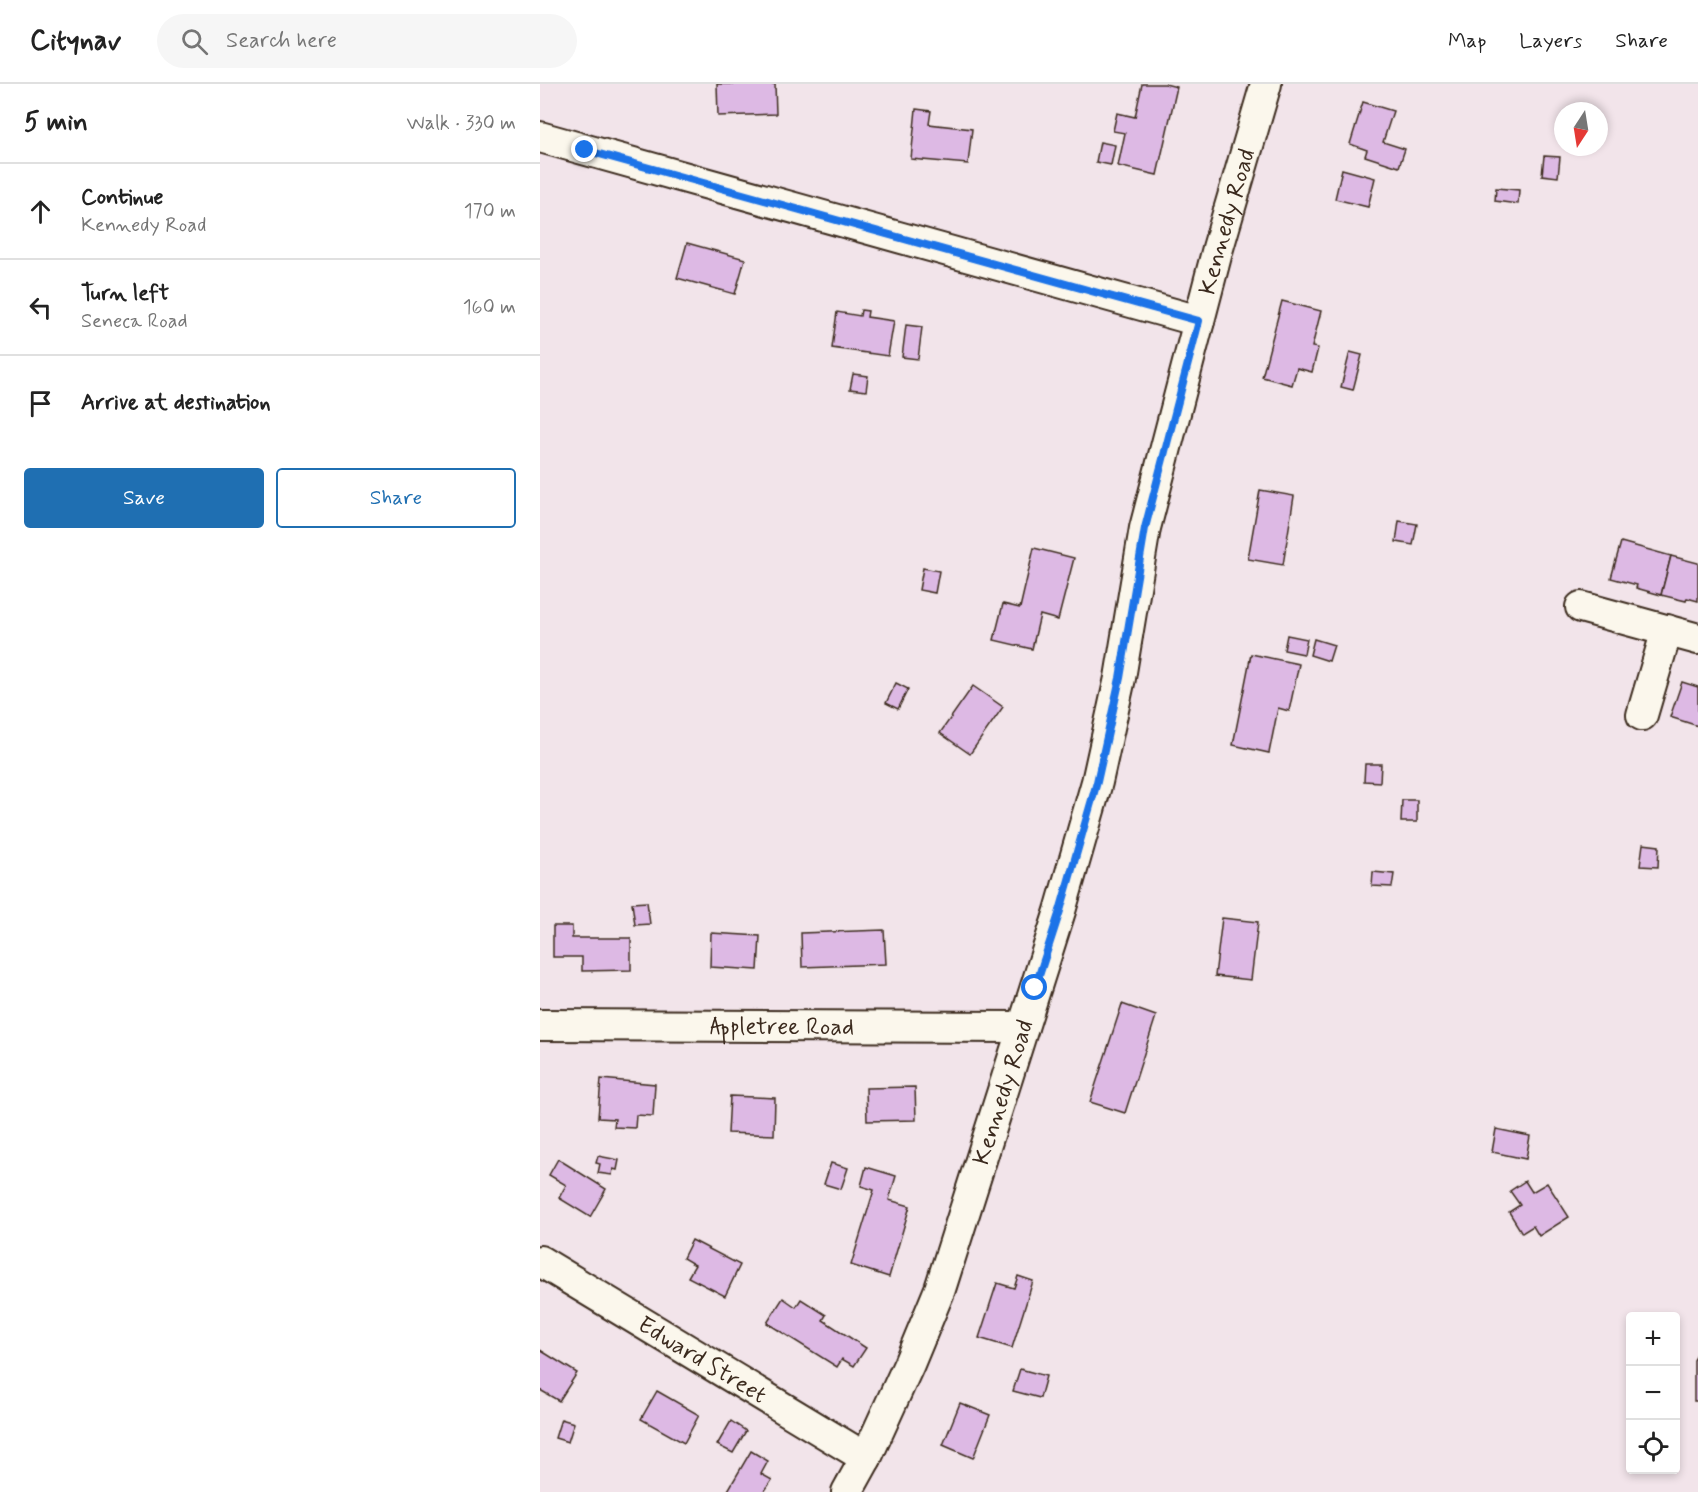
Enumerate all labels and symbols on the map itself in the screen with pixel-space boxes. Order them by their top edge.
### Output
north arrow [1554,102,1608,156]
route end [571,136,597,162]
street label: Kennedy Road [1192,145,1263,298]
route start [1021,974,1047,1000]
street label: Appletree Road [710,1012,854,1046]
street label: Kennedy Road [966,1016,1041,1169]
street label: Edward Street [632,1310,772,1411]

